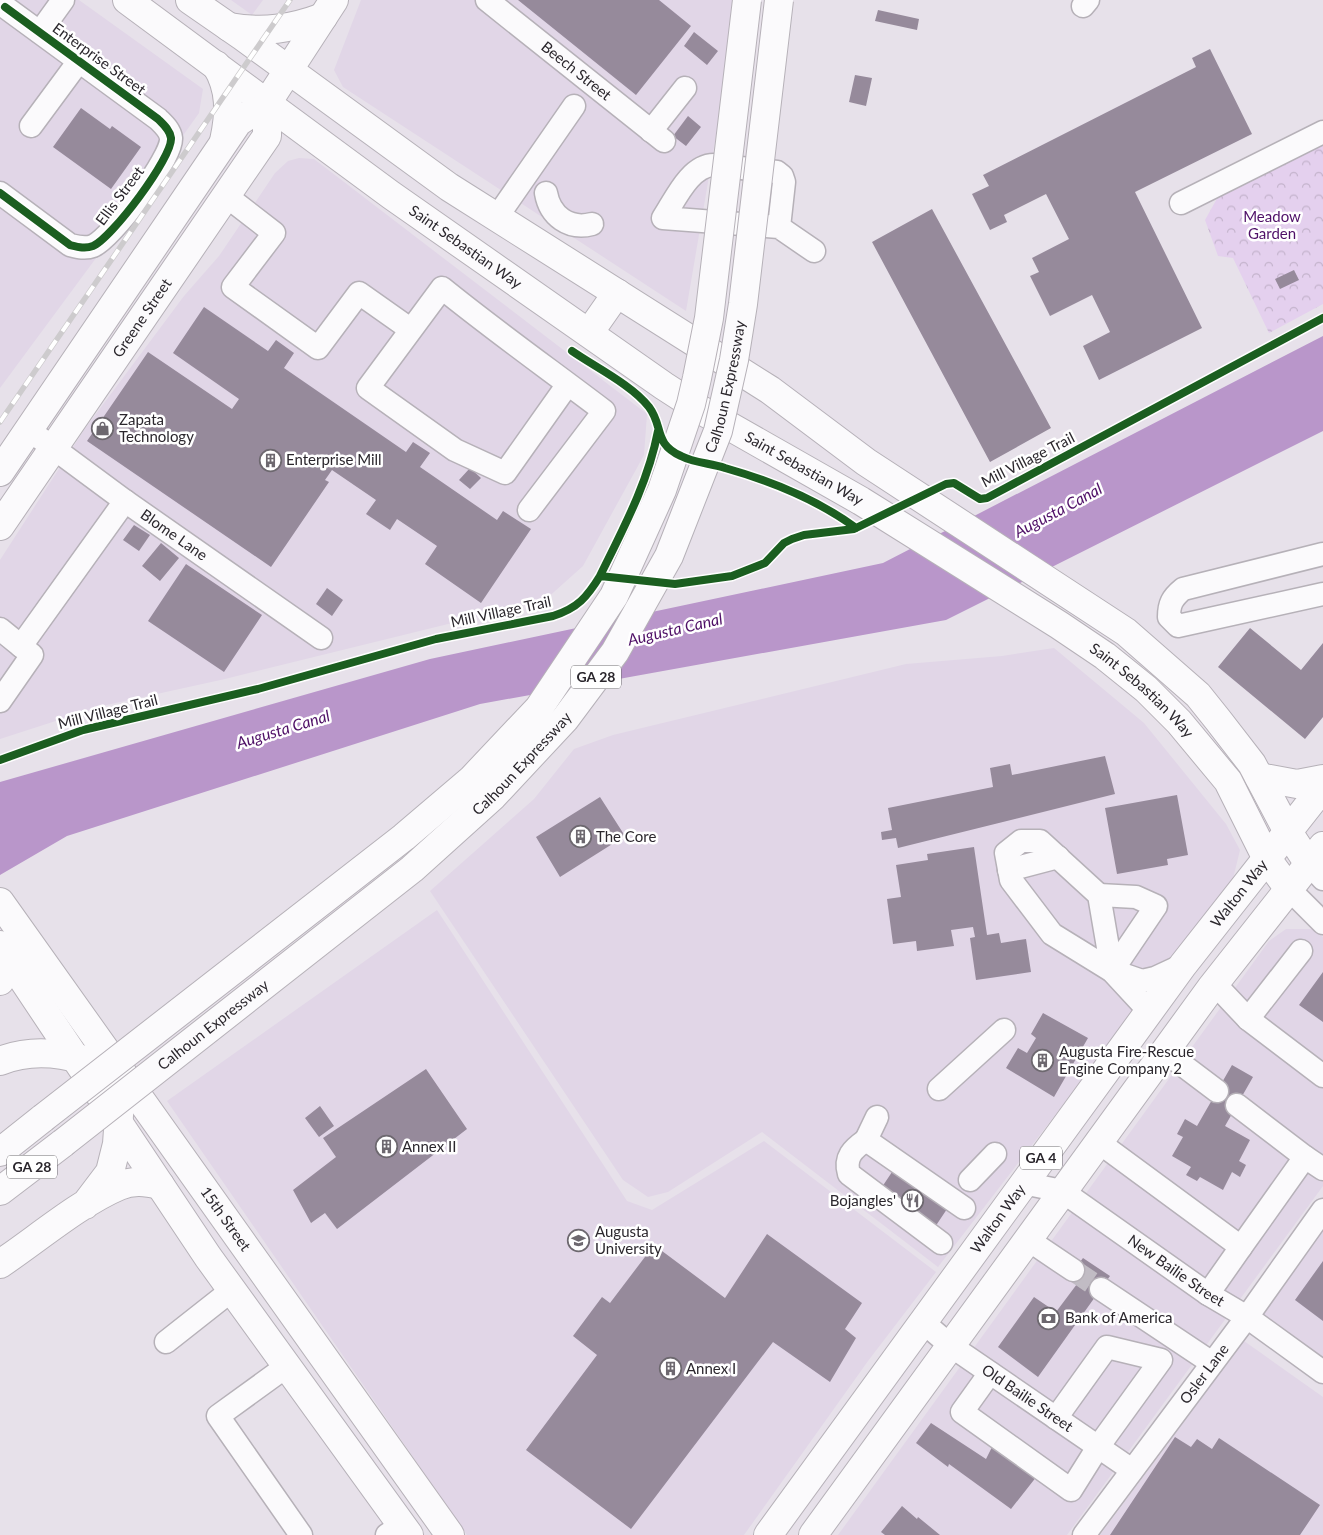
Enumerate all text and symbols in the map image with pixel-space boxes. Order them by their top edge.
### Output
street label: Enterprise Street [50,18,150,98]
street label: Beech Street [538,37,616,104]
street label: Ellis Street [91,162,148,228]
street label: Saint Sebastian Way [406,201,526,292]
park label: Meadow Garden [1243,207,1301,242]
street label: Greene Street [108,274,175,360]
street label: Calhoun Expressway [700,319,748,455]
place label: Zapata Technology [119,410,194,445]
shop icon: Zapata Technology [91,417,115,441]
street label: Saint Sebastian Way [742,427,867,509]
street label: Mill Village Trail [978,428,1077,490]
building icon: Enterprise Mill [258,448,282,472]
place label: Enterprise Mill [286,450,382,468]
water label: Augusta Canal [1010,478,1105,541]
street label: Blome Lane [138,505,211,564]
street label: Mill Village Trail [449,592,553,630]
water label: Augusta Canal [625,608,725,649]
street label: Saint Sebastian Way [1087,639,1198,741]
road number: GA 28 [571,666,621,689]
street label: Mill Village Trail [56,690,160,732]
water label: Augusta Canal [233,705,332,752]
street label: Calhoun Expressway [468,708,575,818]
building icon: The Core [568,825,592,849]
place label: The Core [596,827,656,845]
street label: Walton Way [1206,855,1271,930]
street label: Calhoun Expressway [154,975,272,1073]
place label: Augusta Fire-Rescue Engine Company 2 [1059,1042,1194,1077]
building icon: Augusta Fire-Rescue Engine Company 2 [1031,1049,1055,1073]
building icon: Annex II [374,1135,398,1159]
place label: Annex II [402,1137,456,1155]
road number: GA 4 [1020,1146,1062,1170]
road number: GA 28 [7,1156,57,1178]
street label: Walton Way [966,1180,1029,1256]
street label: 15th Street [197,1183,255,1255]
restaurant icon: Bojangles' [900,1189,924,1213]
place label: Bojangles' [830,1191,896,1209]
place label: Augusta University [595,1222,662,1257]
school or university icon: Augusta University [567,1229,591,1253]
street label: New Bailie Street [1125,1230,1228,1310]
bank icon: Bank of America [1037,1306,1061,1330]
place label: Bank of America [1065,1308,1173,1326]
street label: Osler Lane [1175,1340,1232,1407]
building icon: Annex I [658,1357,682,1381]
place label: Annex I [686,1359,736,1377]
street label: Old Bailie Street [979,1360,1078,1435]

